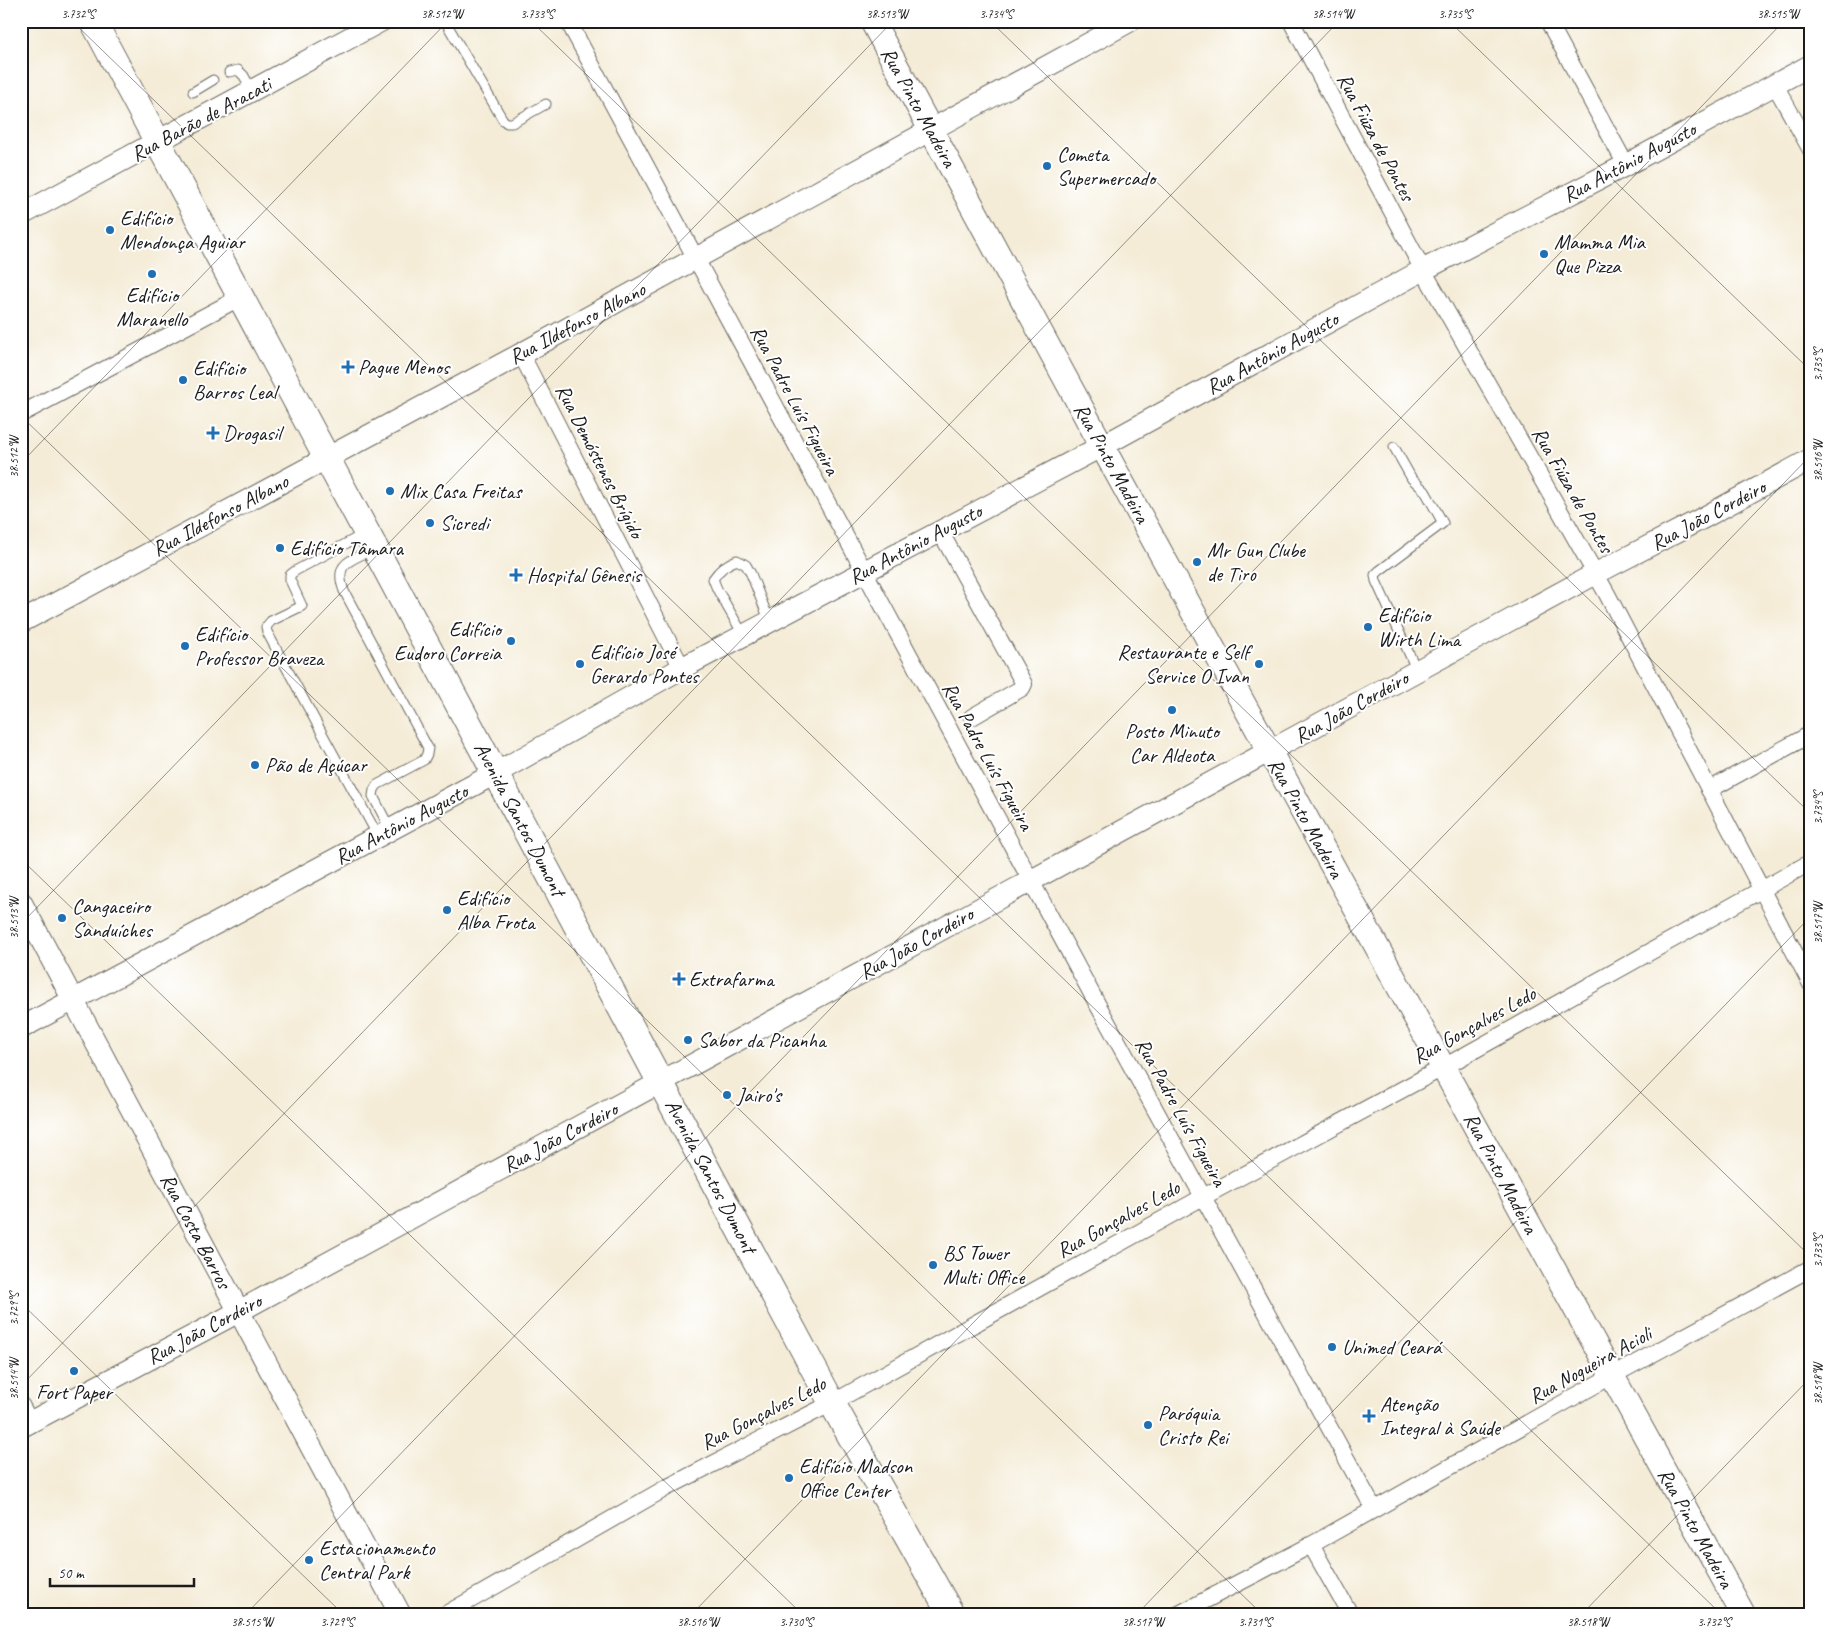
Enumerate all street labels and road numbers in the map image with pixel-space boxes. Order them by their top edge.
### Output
street label: Rua Pinto Madeira [875,42,963,173]
street label: Rua Fiúza de Pontes [1331,68,1422,207]
street label: Rua Barão de Aracati [126,70,278,167]
street label: Rua Antônio Augusto [1558,115,1702,208]
street label: Rua Ildefonso Albano [504,275,651,370]
street label: Rua Antônio Augusto [1201,305,1345,400]
street label: Rua Padre Luís Figueira [745,321,846,481]
street label: Rua Demóstenes Brígido [550,380,651,545]
street label: Rua Pinto Madeira [1068,398,1156,529]
street label: Rua Fiúza de Pontes [1526,422,1621,559]
street label: Rua Ildefonso Albano [147,467,294,562]
street label: Rua João Cordeiro [1646,473,1772,556]
street label: Rua Antônio Augusto [844,497,988,590]
street label: Rua João Cordeiro [1289,664,1415,749]
street label: Rua Padre Luís Figueira [936,677,1040,836]
street label: Avenida Santos Dumont [468,738,573,903]
street label: Rua Pinto Madeira [1262,753,1350,884]
street label: Rua Antônio Augusto [330,777,474,870]
street label: Rua João Cordeiro [854,900,980,985]
street label: Rua Gonçalves Ledo [1408,980,1542,1070]
street label: Rua Padre Luís Figueira [1129,1033,1233,1192]
street label: Rua João Cordeiro [498,1095,624,1178]
street label: Avenida Santos Dumont [659,1095,764,1260]
street label: Rua Pinto Madeira [1458,1108,1544,1239]
street label: Rua Costa Barros [155,1169,238,1295]
street label: Rua Gonçalves Ledo [1052,1174,1186,1264]
street label: Rua João Cordeiro [142,1287,268,1370]
street label: Rua Nogueira Acioli [1524,1319,1659,1409]
street label: Rua Gonçalves Ledo [696,1370,831,1456]
street label: Rua Pinto Madeira [1652,1463,1740,1594]

